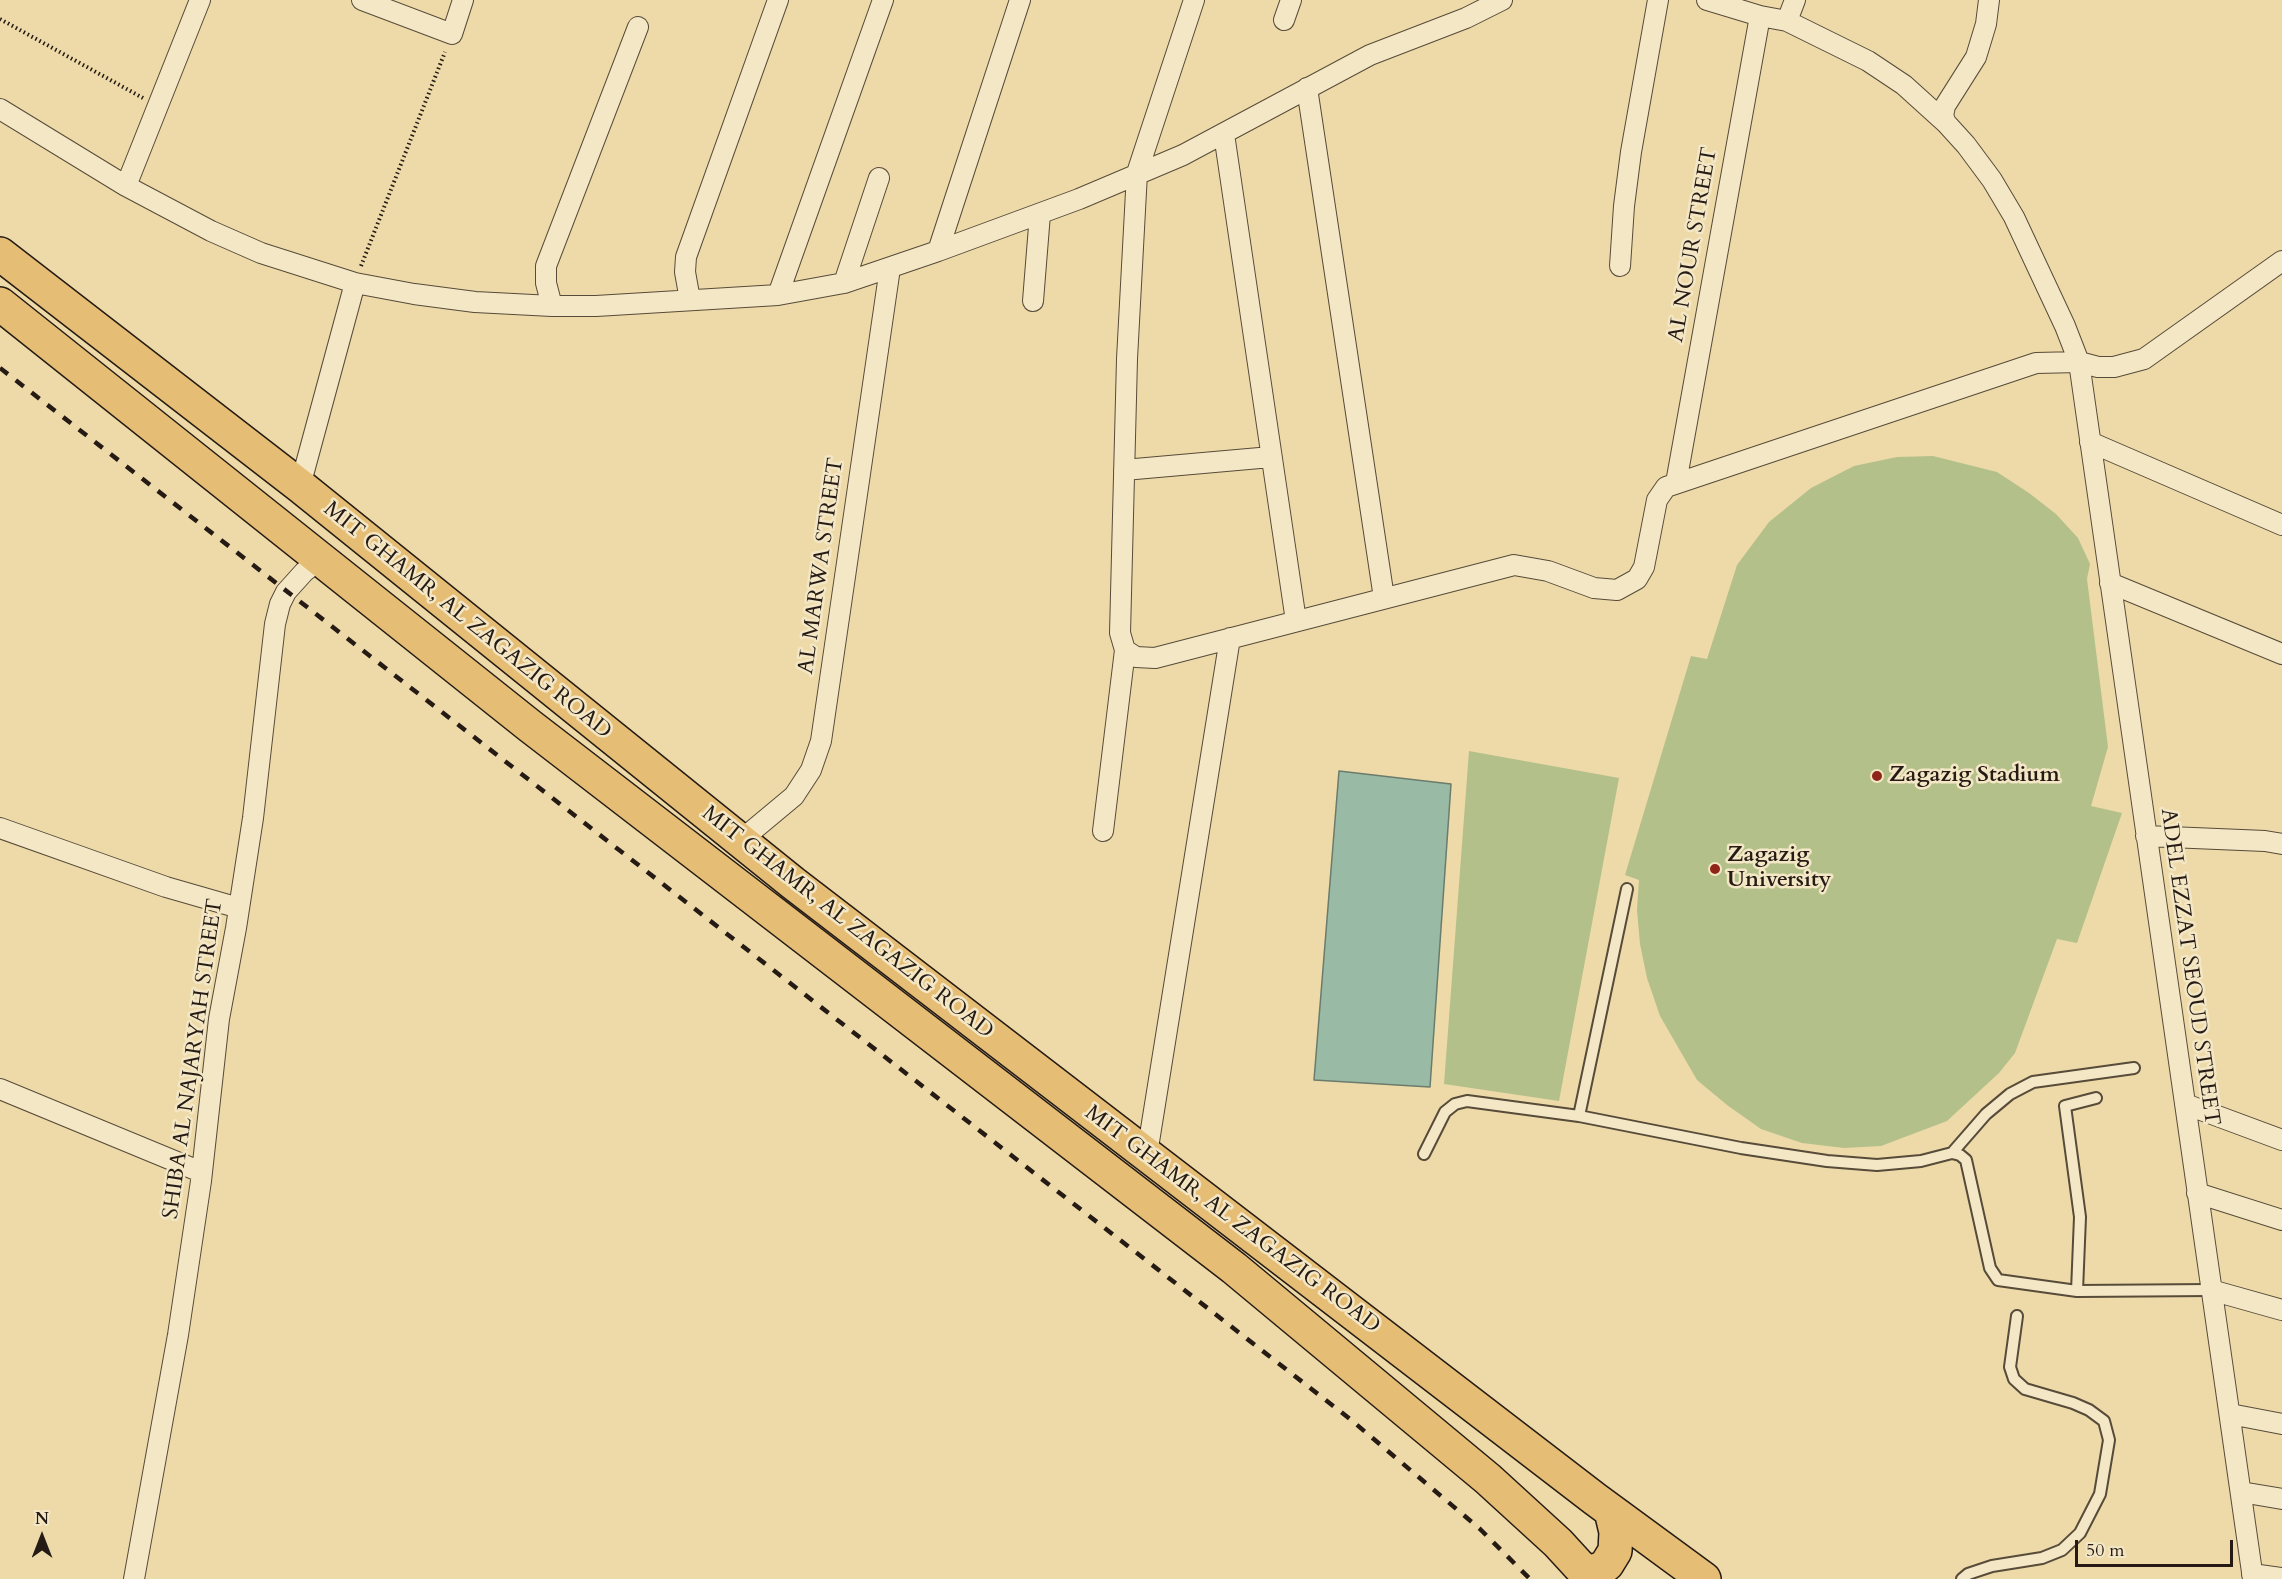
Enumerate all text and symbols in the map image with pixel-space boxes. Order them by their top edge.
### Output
street label: AL NOUR STREET [1664,145,1724,345]
street label: AL MARWA STREET [794,456,850,676]
street label: MIT GHAMR, AL ZAGAZIG ROAD [318,497,616,745]
place label: Zagazig Stadium [1889,763,2060,789]
marker: Zagazig Stadium [1870,769,1884,783]
street label: MIT GHAMR, AL ZAGAZIG ROAD [696,801,998,1045]
street label: ADEL EZZAT SEOUD STREET [2154,807,2224,1127]
place label: Zagazig University [1727,843,1831,894]
marker: Zagazig University [1708,862,1722,876]
street label: SHIBA AL NAJARYAH STREET [158,897,230,1221]
street label: MIT GHAMR, AL ZAGAZIG ROAD [1079,1100,1385,1340]
north arrow [12,1507,72,1567]
text: N [35,1508,49,1530]
scale bar [2078,1528,2236,1566]
text: 50 m [2086,1538,2125,1563]

